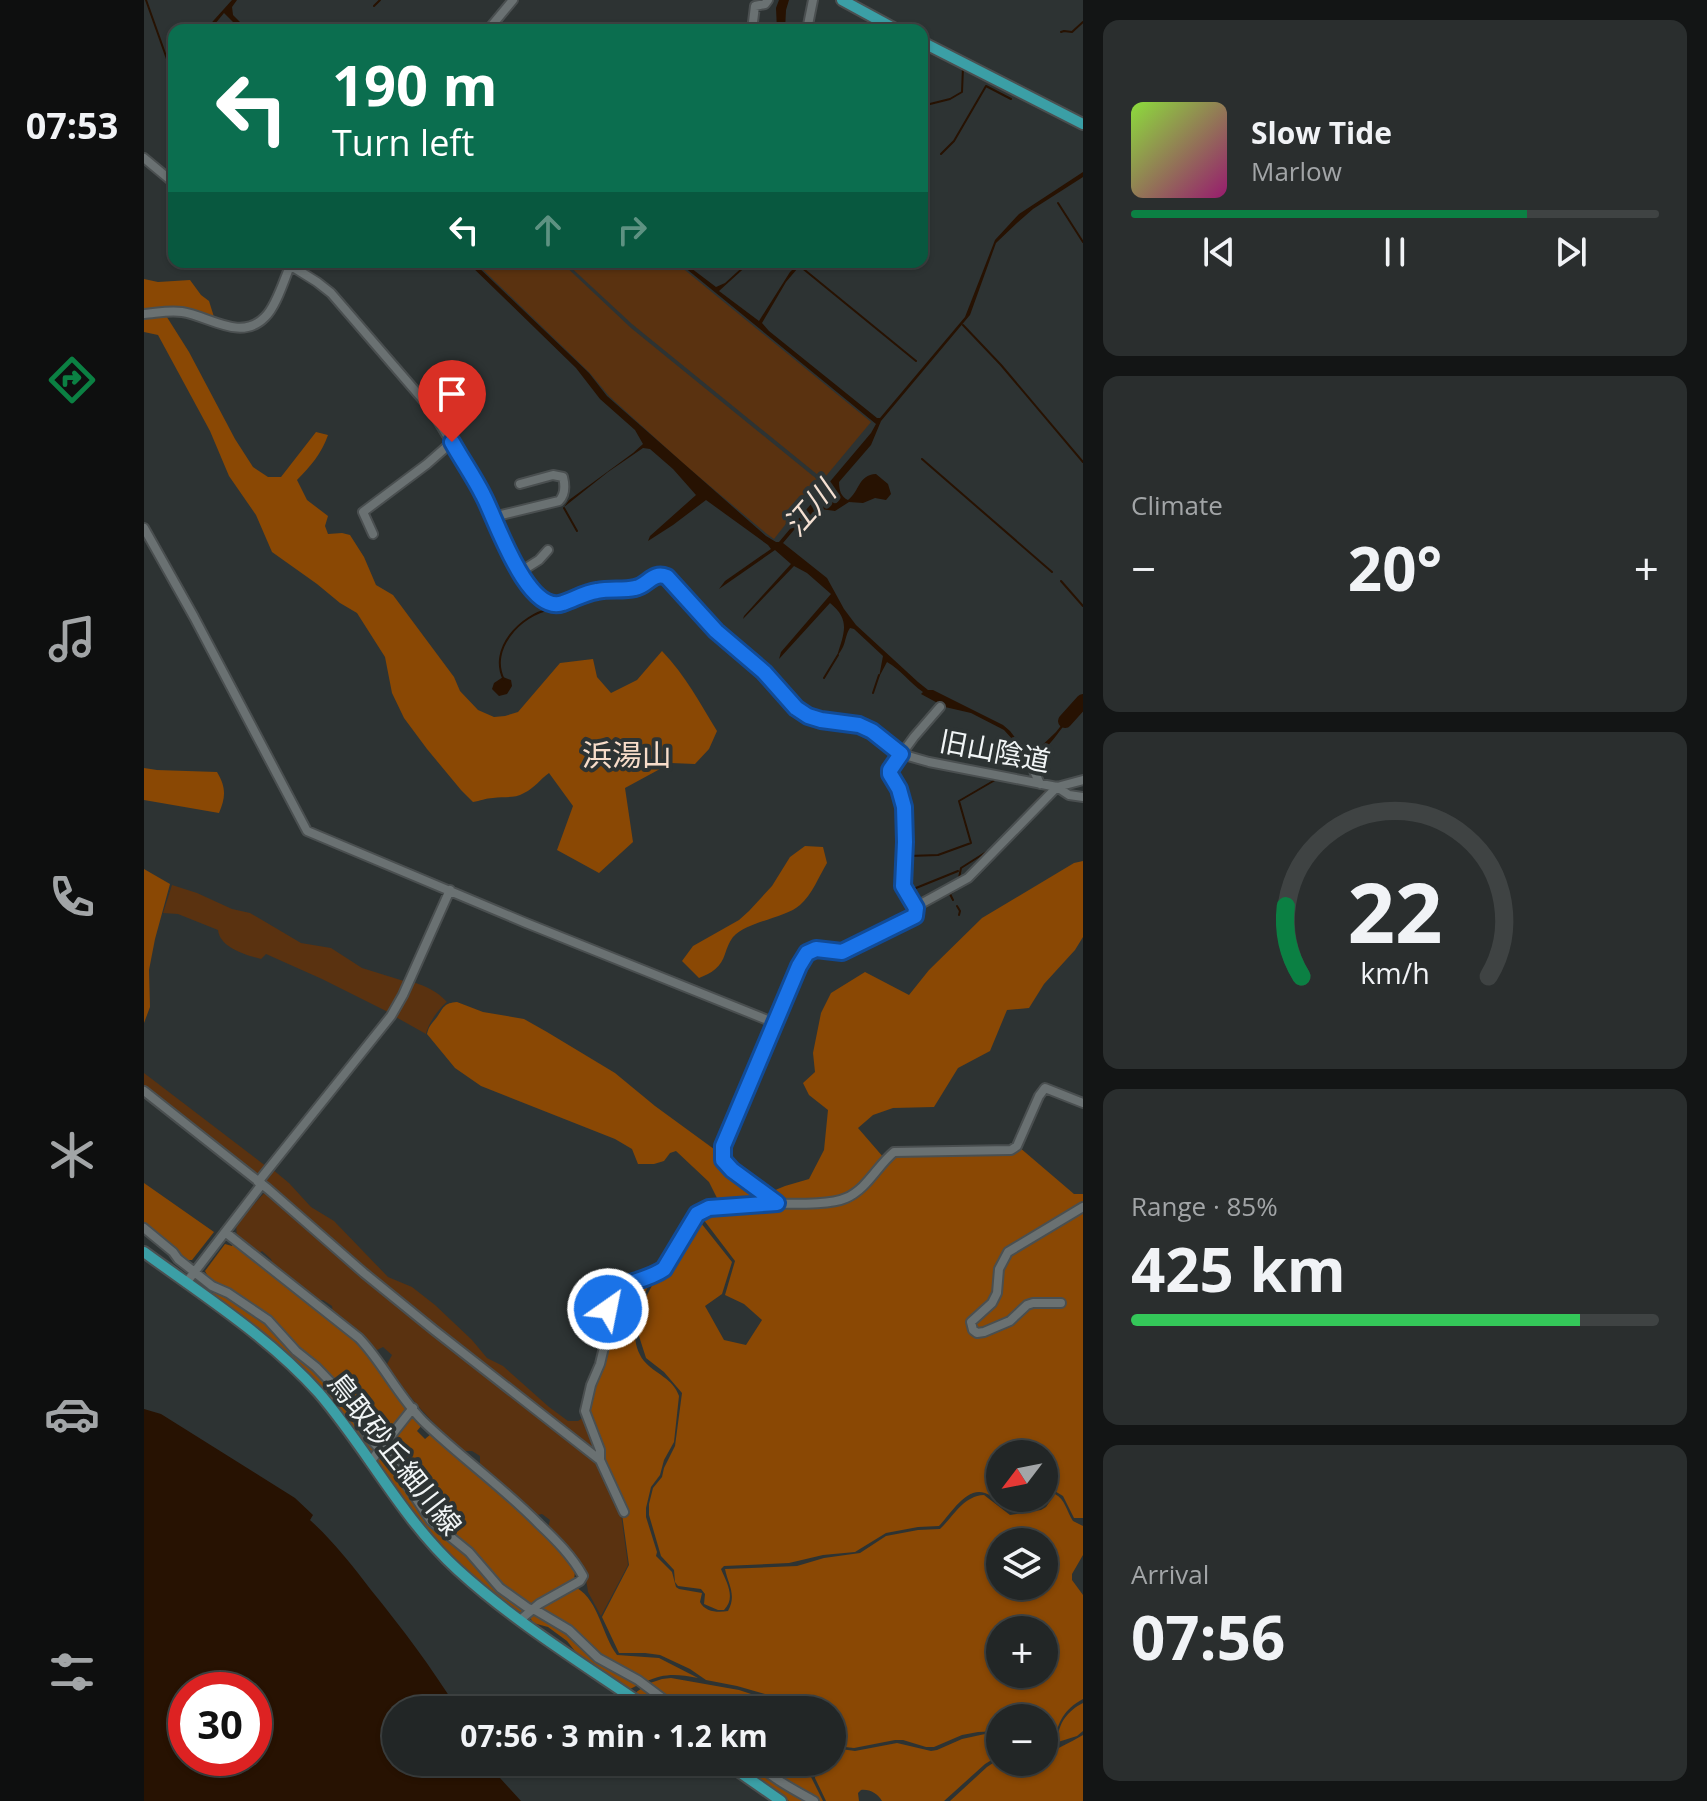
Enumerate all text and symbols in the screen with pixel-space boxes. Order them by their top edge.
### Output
text: 190 m [332,46,498,122]
icon: left [200,56,304,160]
text: 07:53 [26,101,118,150]
text: Slow Tide [1251,112,1392,153]
text: Turn left [332,118,474,167]
text: Marlow [1251,153,1342,189]
icon: left [442,208,486,252]
icon: ahead [526,208,570,252]
icon: right [610,208,654,252]
icon: previous [1197,230,1241,274]
icon: pause [1373,230,1417,274]
icon: next [1549,230,1593,274]
icon: directions [44,352,100,408]
pin [418,360,486,442]
icon: arrive [430,372,474,416]
water label: 江川 [774,470,846,544]
text: Climate [1131,487,1223,523]
text: 20° [1348,527,1442,609]
text: − [1131,538,1156,598]
text: + [1634,538,1659,598]
icon: music [44,611,100,667]
street label: 旧山陰道 [937,721,1054,779]
district label: 浜湯山 [582,734,672,775]
text: 22 [1347,853,1443,966]
icon: phone [44,869,100,925]
text: km/h [1360,953,1430,992]
icon: climate [44,1127,100,1183]
text: Range · 85% [1131,1188,1278,1224]
text: 425 km [1131,1228,1346,1310]
position arrow [566,1267,650,1351]
street label: 鳥取砂丘細川線 [320,1364,471,1542]
icon: car [44,1386,100,1442]
north arrow [986,1440,1058,1512]
map controls [986,1440,1058,1776]
button: layers [986,1528,1058,1600]
text: Arrival [1131,1556,1209,1592]
text: 07:56 [1131,1596,1285,1678]
button: + [986,1616,1058,1688]
icon: filters [44,1644,100,1700]
speed limit sign: 30 [168,1672,272,1776]
button: − [986,1704,1058,1776]
text: 07:56 · 3 min · 1.2 km [460,1715,768,1756]

